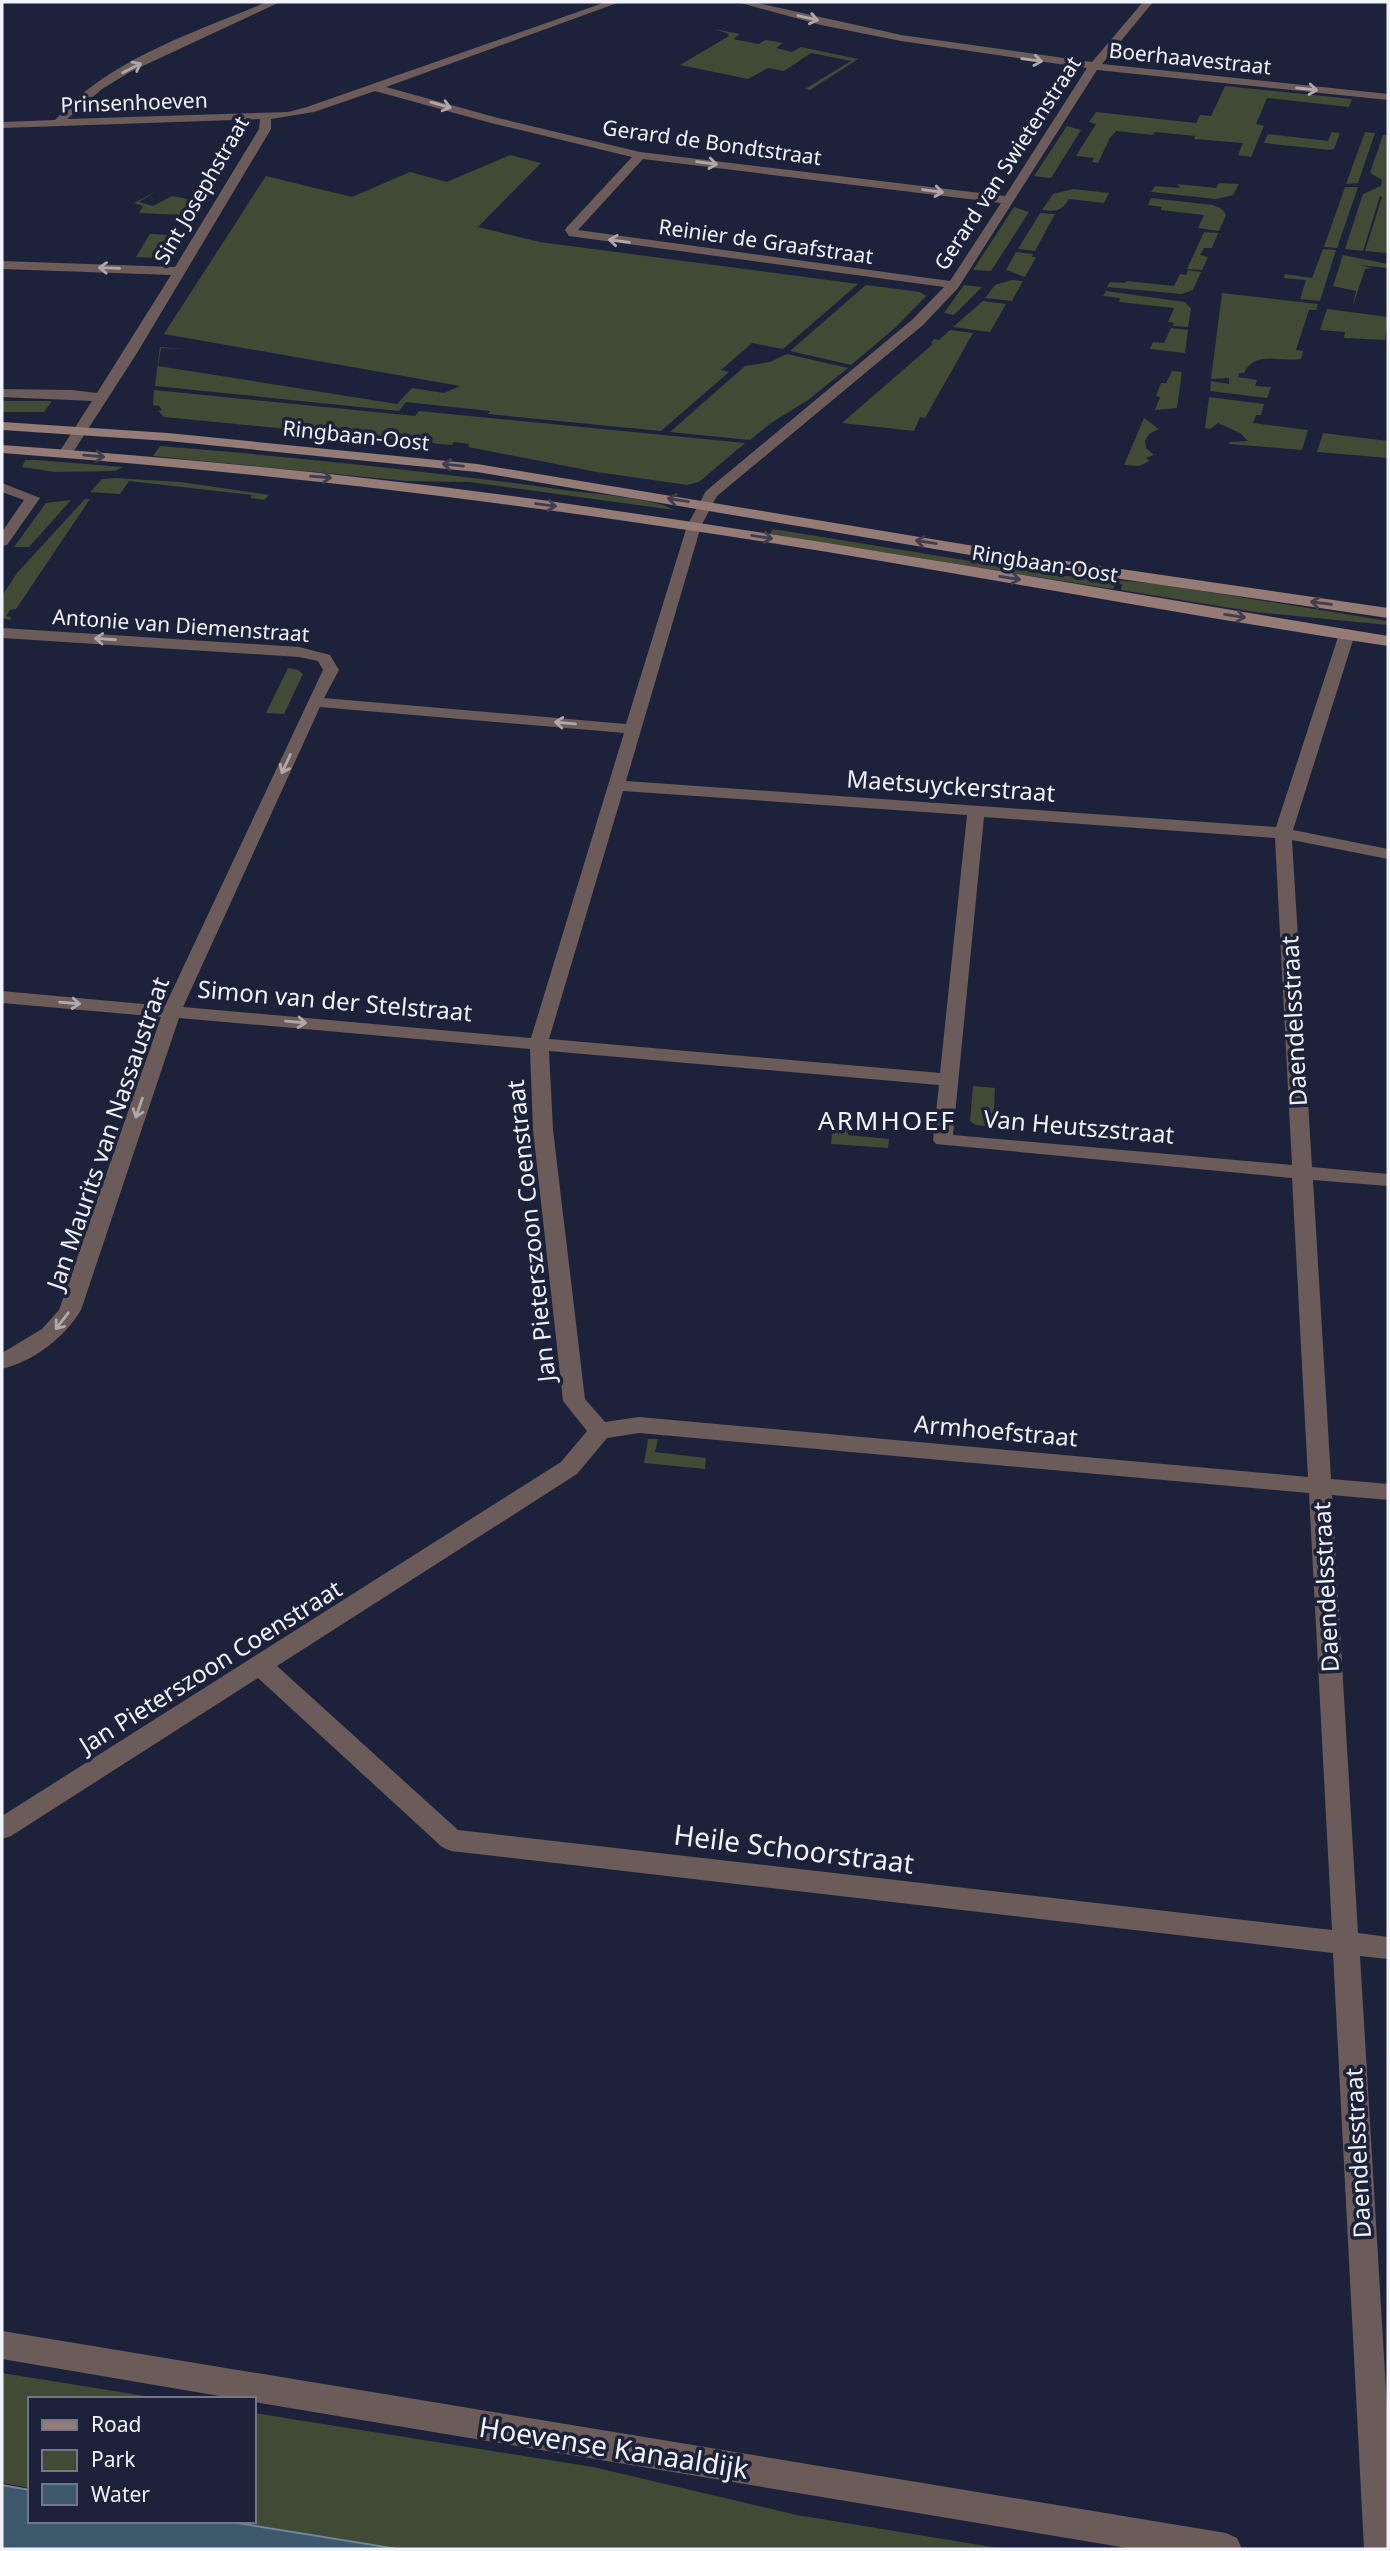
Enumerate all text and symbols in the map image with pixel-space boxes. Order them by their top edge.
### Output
one-way arrow [796,12,819,26]
street label: Boerhaavestraat [1107,36,1273,80]
street label: Gerard van Swietenstraat [927,50,1087,275]
one-way arrow [1020,54,1043,67]
one-way arrow [121,61,141,75]
one-way arrow [1295,82,1317,95]
street label: Prinsenhoeven [60,85,208,119]
one-way arrow [429,100,451,113]
street label: Sint Josephstraat [147,111,255,269]
street label: Gerard de Bondtstraat [601,113,824,171]
one-way arrow [696,157,718,170]
one-way arrow [921,184,944,197]
street label: Reinier de Graafstraat [657,212,875,270]
one-way arrow [609,235,631,248]
one-way arrow [98,261,121,275]
street label: Ringbaan-Oost [281,413,431,457]
one-way arrow [82,450,105,463]
one-way arrow [442,459,465,472]
one-way arrow [309,471,332,484]
one-way arrow [667,493,690,506]
one-way arrow [535,499,557,512]
one-way arrow [750,531,773,544]
one-way arrow [915,535,938,548]
street label: Ringbaan-Oost [970,538,1120,588]
one-way arrow [999,572,1021,585]
one-way arrow [1310,596,1333,609]
street label: Antonie van Diemenstraat [52,602,311,648]
one-way arrow [1223,610,1246,623]
one-way arrow [94,632,117,645]
one-way arrow [554,716,577,729]
one-way arrow [279,753,292,775]
street label: Maetsuyckerstraat [846,761,1057,809]
street label: Daendelsstraat [1272,935,1314,1107]
street label: Jan Maurits van Nassaustraat [37,972,176,1296]
street label: Simon van der Stelstraat [196,972,474,1028]
one-way arrow [58,997,81,1010]
one-way arrow [285,1016,307,1029]
street label: Jan Pieterszoon Coenstraat [498,1078,562,1386]
one-way arrow [132,1097,144,1119]
street label: Van Heutszstraat [982,1101,1176,1151]
district label: ARMHOEF [818,1102,956,1138]
one-way arrow [54,1312,69,1330]
street label: Armhoefstraat [913,1406,1079,1454]
street label: Daendelsstraat [1304,1501,1346,1673]
street label: Jan Pieterszoon Coenstraat [71,1571,348,1761]
street label: Heile Schoorstraat [672,1814,916,1882]
street label: Daendelsstraat [1336,2067,1378,2239]
legend [28,2397,256,2523]
street label: Hoevense Kanaaldijk [477,2407,752,2487]
text: Road [91,2410,141,2438]
text: Park [91,2445,136,2473]
text: Water [91,2480,150,2508]

